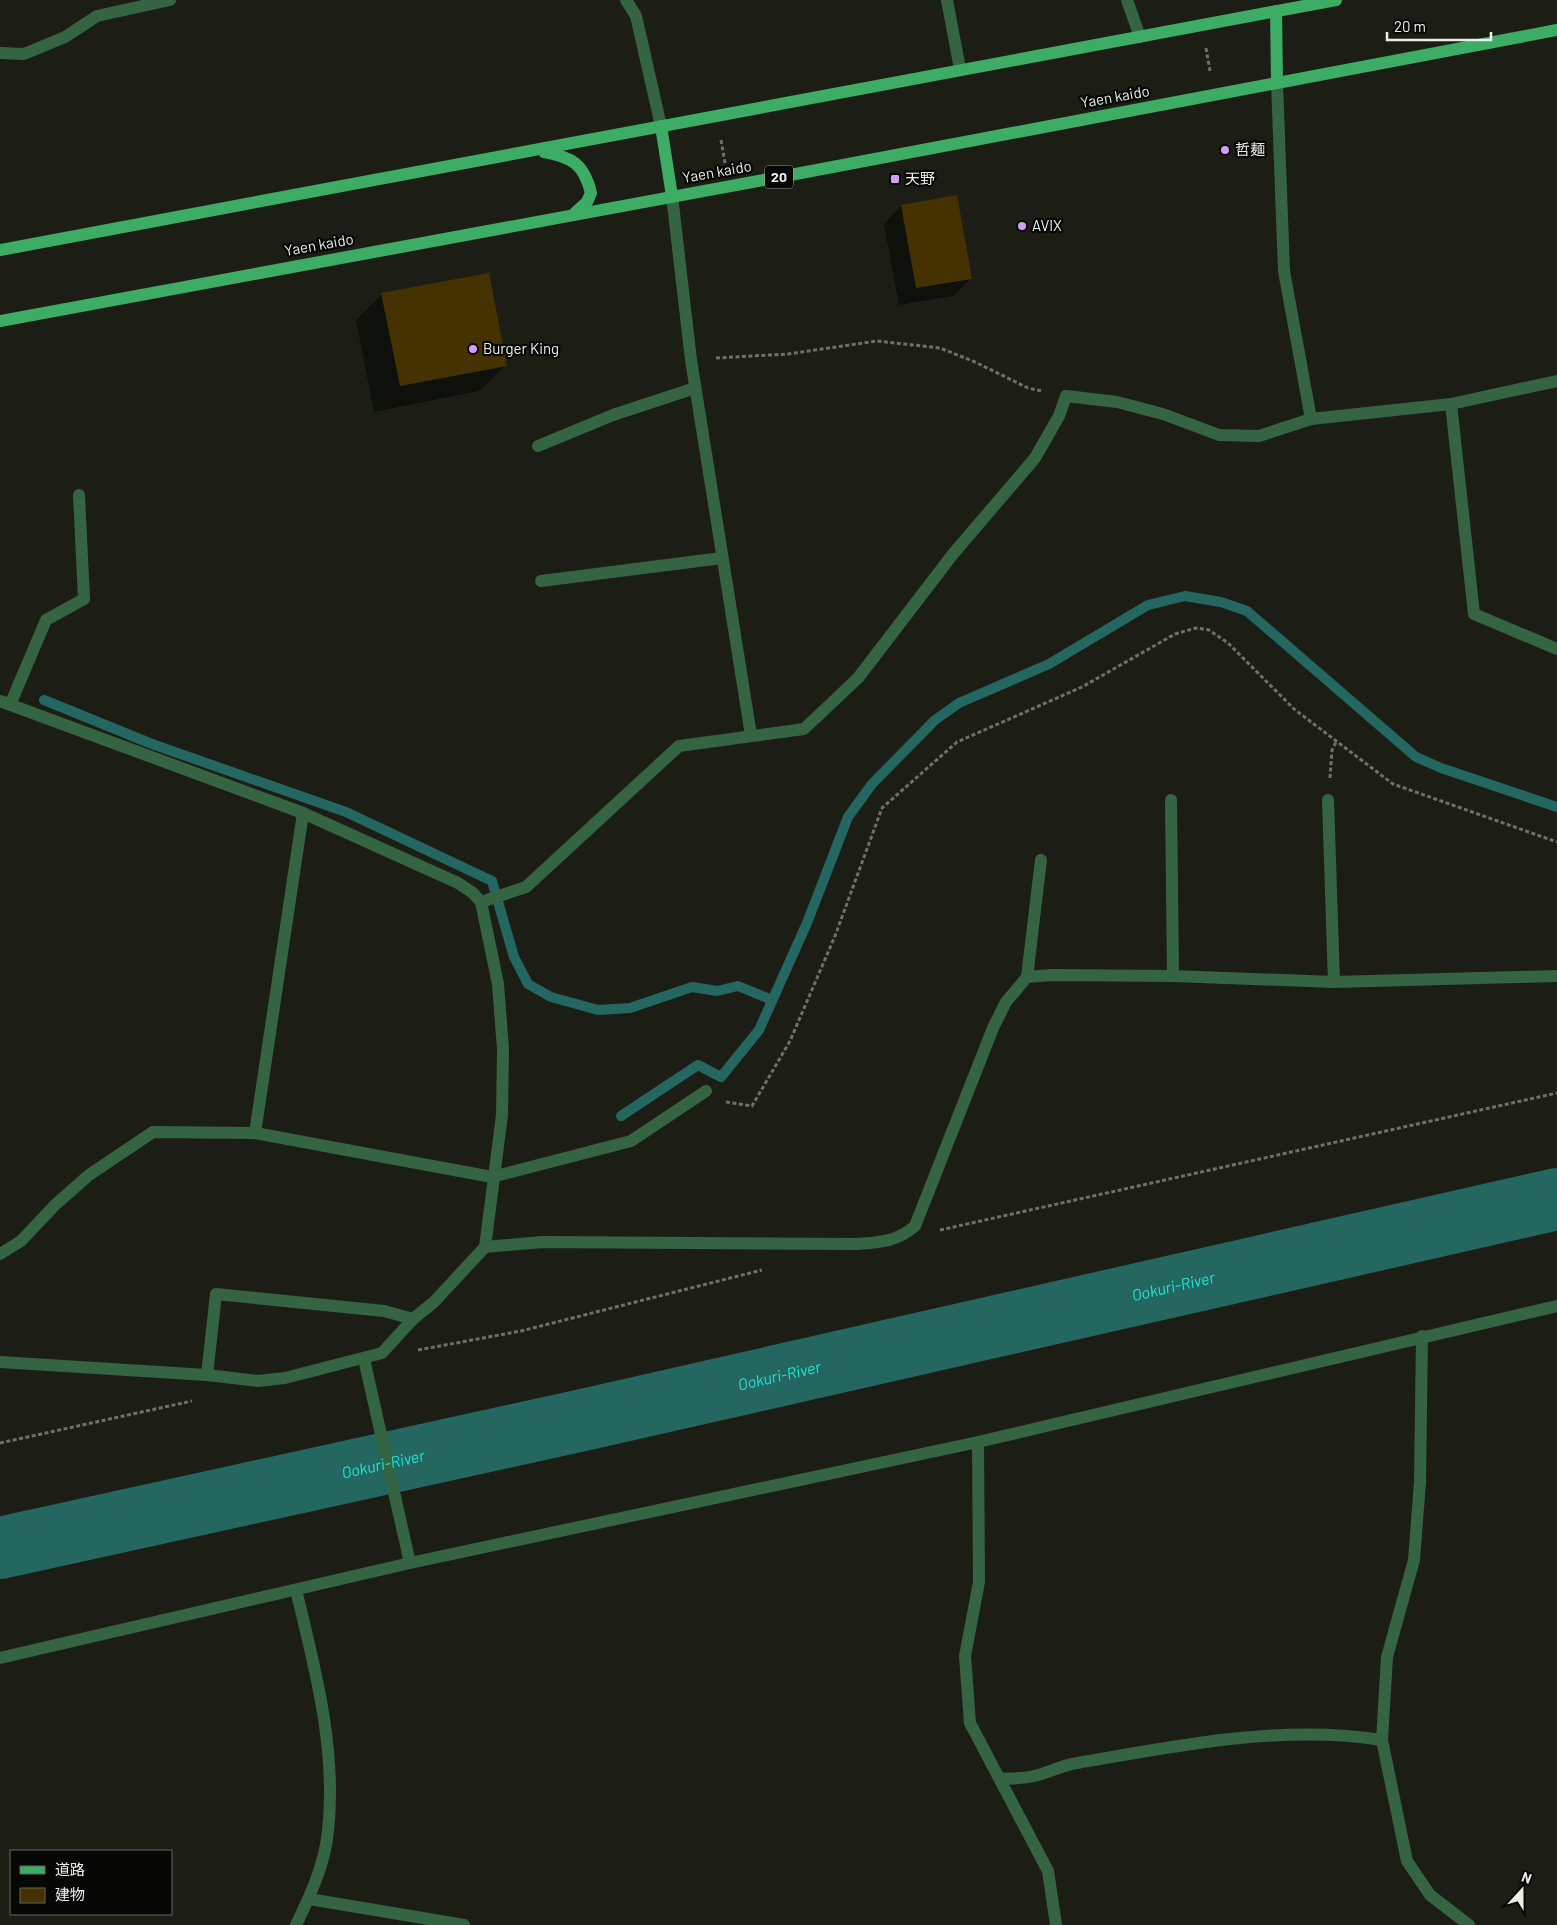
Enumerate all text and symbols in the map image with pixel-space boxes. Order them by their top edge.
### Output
scale bar [1387,10,1491,42]
text: 20 m [1394,17,1426,35]
street label: Yaen kaido [1079,81,1151,111]
place label: 哲麺 [1235,140,1265,158]
marker: 哲麺 [1219,144,1231,156]
street label: Yaen kaido [681,156,753,186]
road number: 20 [765,166,793,188]
place label: 天野 [905,169,935,187]
marker: 天野 [889,173,901,185]
place label: AVIX [1032,216,1062,234]
marker: AVIX [1016,220,1028,232]
street label: Yaen kaido [283,229,355,259]
place label: Burger King [483,339,559,357]
marker: Burger King [467,343,479,355]
water label: Ookuri-River [1130,1267,1218,1304]
water label: Ookuri-River [736,1356,824,1394]
water label: Ookuri-River [339,1445,427,1482]
legend [10,1850,172,1915]
text: 道路 [55,1860,85,1878]
north arrow [1497,1865,1547,1915]
text: N [1519,1868,1534,1887]
text: 建物 [55,1885,85,1903]

